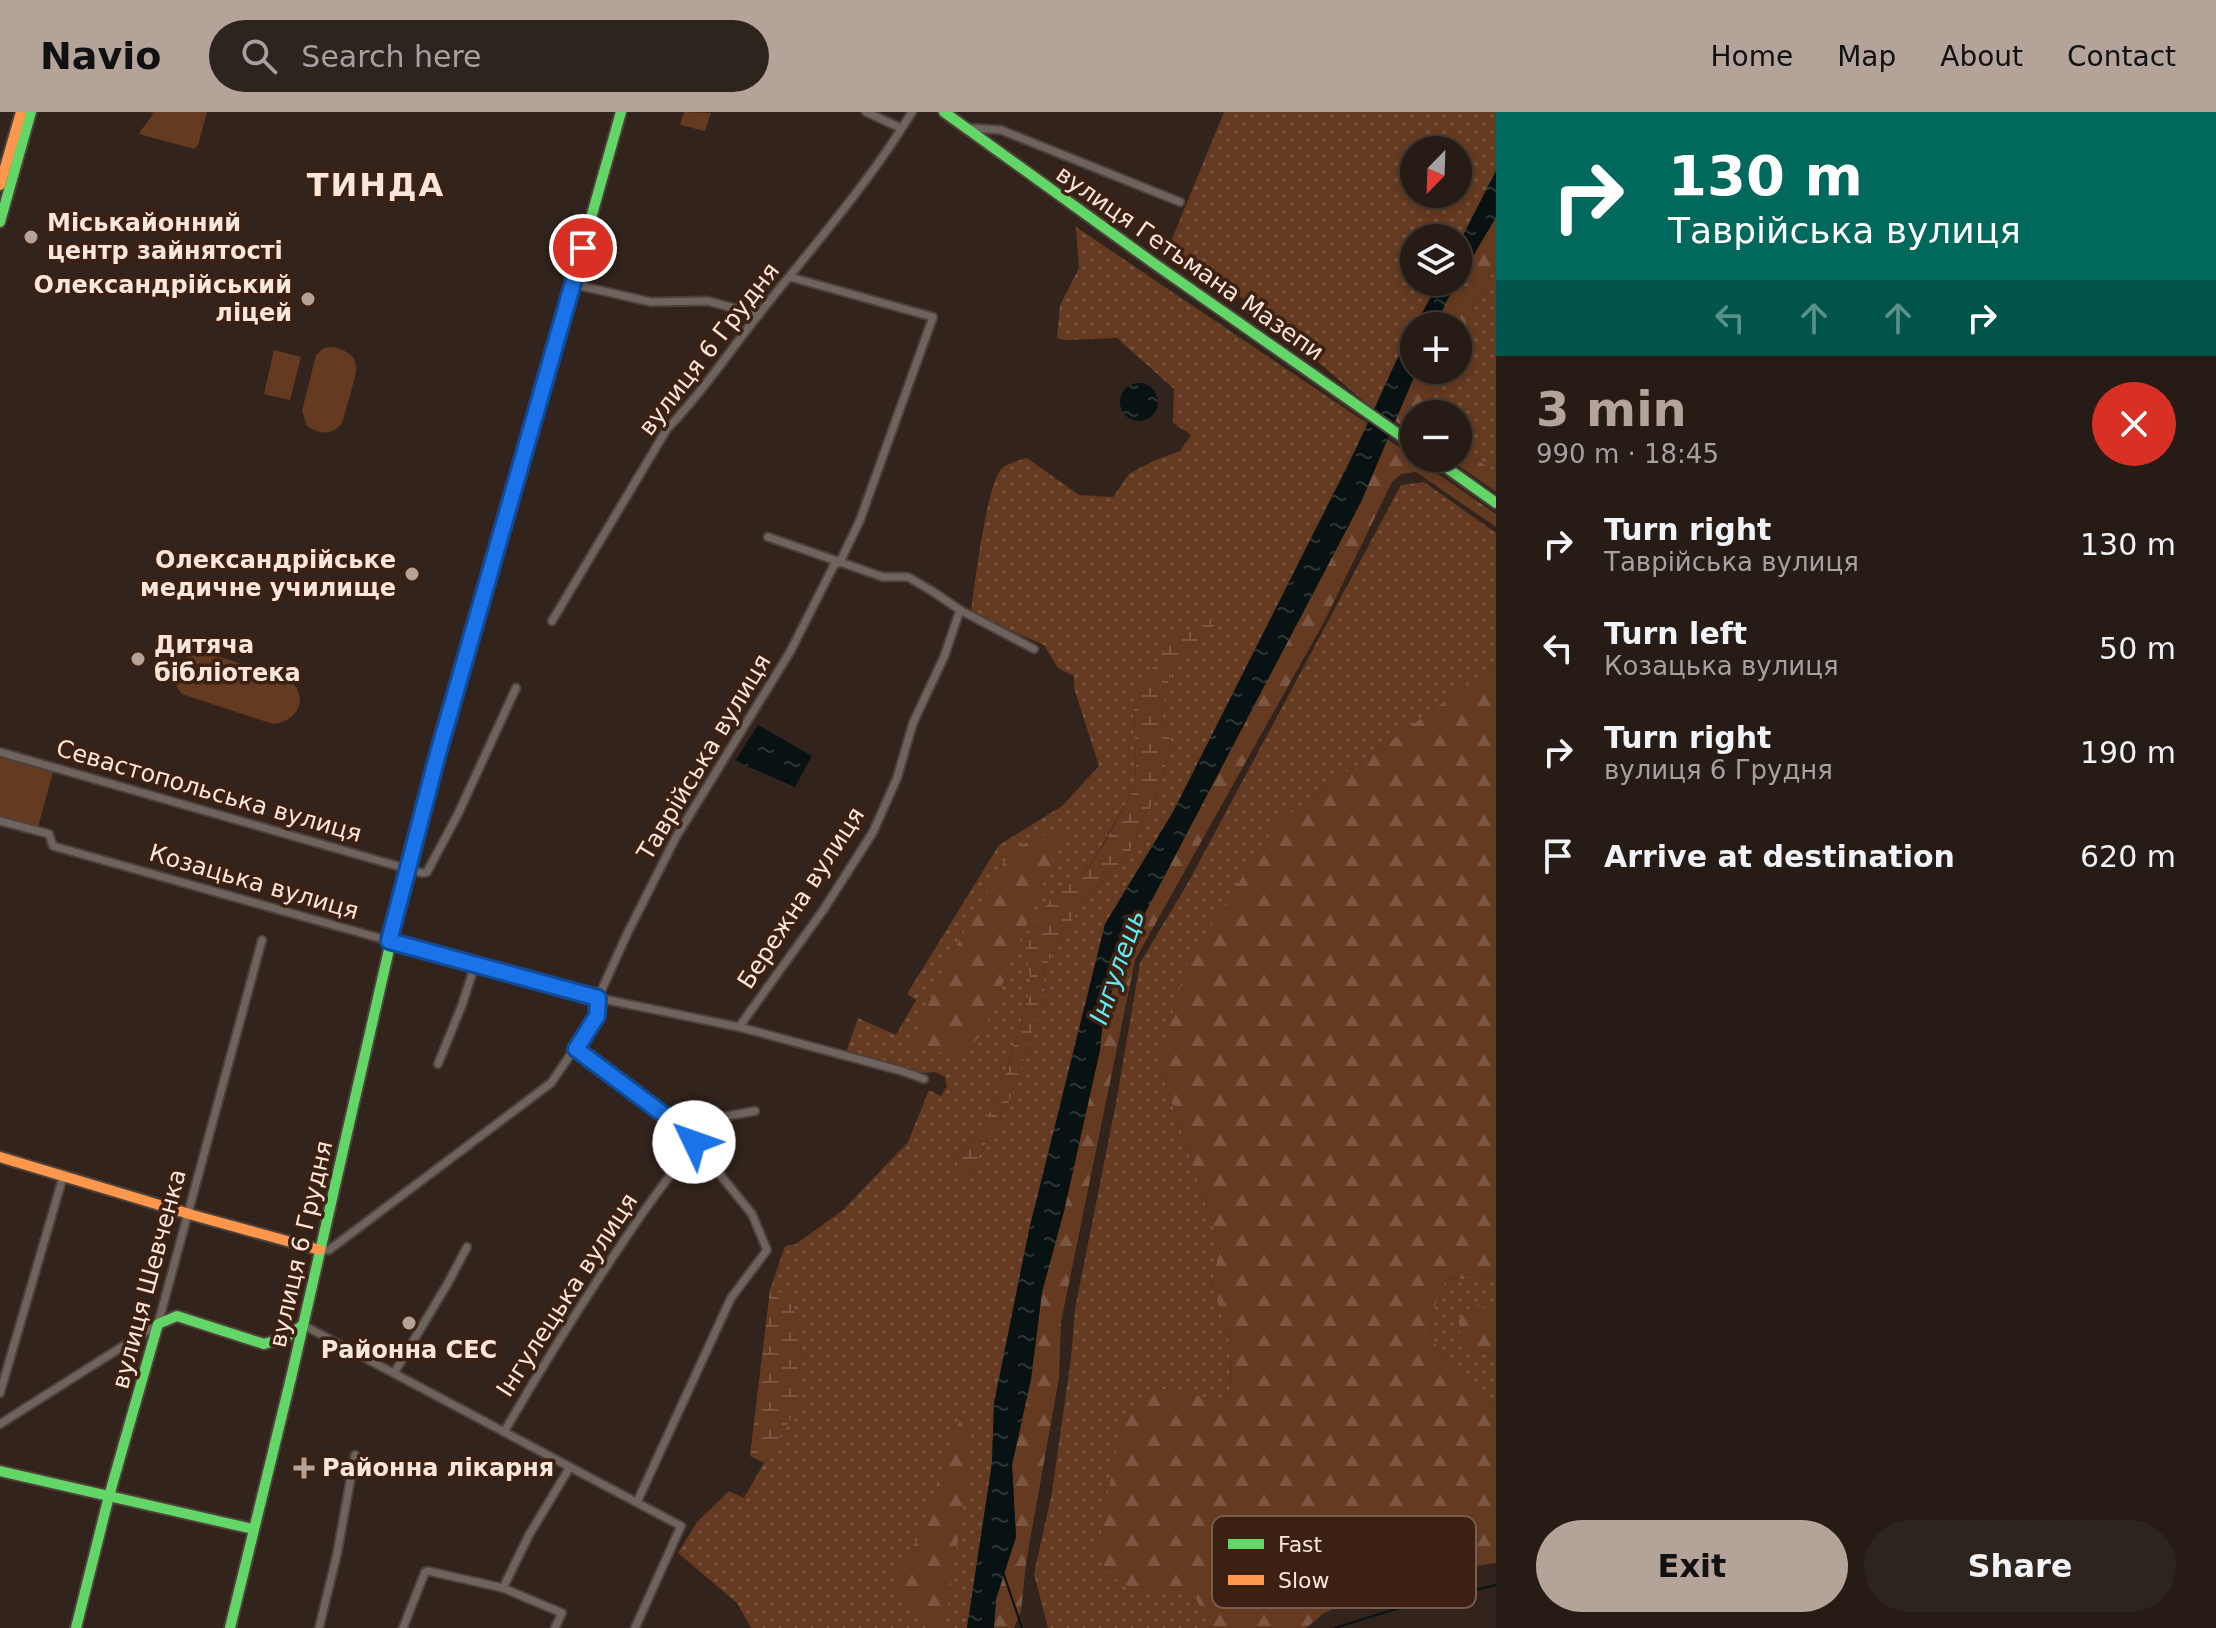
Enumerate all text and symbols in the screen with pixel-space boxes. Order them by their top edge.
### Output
search box [209,20,769,92]
text: Navio [40,34,161,78]
icon: search [237,34,281,78]
text: Search here [301,39,482,74]
text: Home [1710,40,1793,73]
text: Map [1837,40,1896,73]
text: About [1940,40,2023,73]
text: Contact [2067,40,2176,73]
north arrow [1400,136,1472,208]
map controls [1400,136,1472,472]
text: 130 m [1668,143,1863,208]
icon: right [1536,144,1640,248]
street label: вулиця Гетьмана Мазепи [1051,160,1329,366]
district label: ТИНДА [307,166,445,204]
place label: Міськайонний центр зайнятості [47,209,283,265]
text: Таврійська вулиця [1668,210,2021,251]
pin [549,214,617,282]
button: layers [1400,224,1472,296]
icon: arrive [561,226,605,270]
marker: Міськайонний центр зайнятості [22,228,40,246]
street label: вулиця 6 Грудня [633,257,785,441]
place label: Олександрійський ліцей [34,271,292,327]
marker: Олександрійський ліцей [299,290,317,308]
icon: left [1708,296,1752,340]
icon: ahead [1792,296,1836,340]
icon: ahead [1876,296,1920,340]
icon: right [1960,296,2004,340]
button: + [1400,312,1472,384]
text: 3 min [1536,381,1687,437]
button: close [2092,382,2176,466]
button: − [1400,400,1472,472]
text: 990 m · 18:45 [1536,439,1719,469]
text: Turn right [1604,512,1771,547]
icon: right [1536,522,1580,566]
text: 130 m [2080,527,2176,562]
place label: Олександрійське медичне училище [140,546,396,602]
text: Таврійська вулиця [1604,547,1859,577]
marker: Олександрійське медичне училище [403,565,421,583]
text: Turn left [1604,616,1747,651]
icon: left [1536,626,1580,670]
place label: Дитяча бібліотека [154,631,301,687]
text: 50 m [2099,631,2176,666]
street label: Таврійська вулиця [631,649,777,866]
marker: Дитяча бібліотека [129,650,147,668]
text: Козацька вулиця [1604,651,1839,681]
text: Turn right [1604,720,1771,755]
icon: right [1536,730,1580,774]
street label: Севастопольська вулиця [53,734,365,848]
text: 190 m [2080,735,2176,770]
text: вулиця 6 Грудня [1604,755,1833,785]
street label: Бережна вулиця [732,802,870,994]
icon: arrive [1536,834,1580,878]
street label: Козацька вулиця [146,839,362,925]
text: Arrive at destination [1604,839,1955,874]
text: 620 m [2080,839,2176,874]
water label: Інгулець [1083,906,1151,1028]
position arrow [652,1100,736,1184]
street label: вулиця 6 Грудня [264,1138,338,1350]
street label: вулиця Шевченка [106,1166,192,1392]
street label: Інгулецька вулиця [491,1188,643,1402]
marker: Районна СЕС [400,1314,418,1332]
place label: Районна СЕС [321,1336,497,1364]
place label: Районна лікарня [322,1454,554,1482]
marker: Районна лікарня [293,1457,315,1479]
legend [1212,1516,1476,1608]
button: Exit [1536,1520,1848,1612]
button: Share [1864,1520,2176,1612]
text: Fast [1278,1532,1323,1557]
text: Slow [1278,1568,1330,1593]

